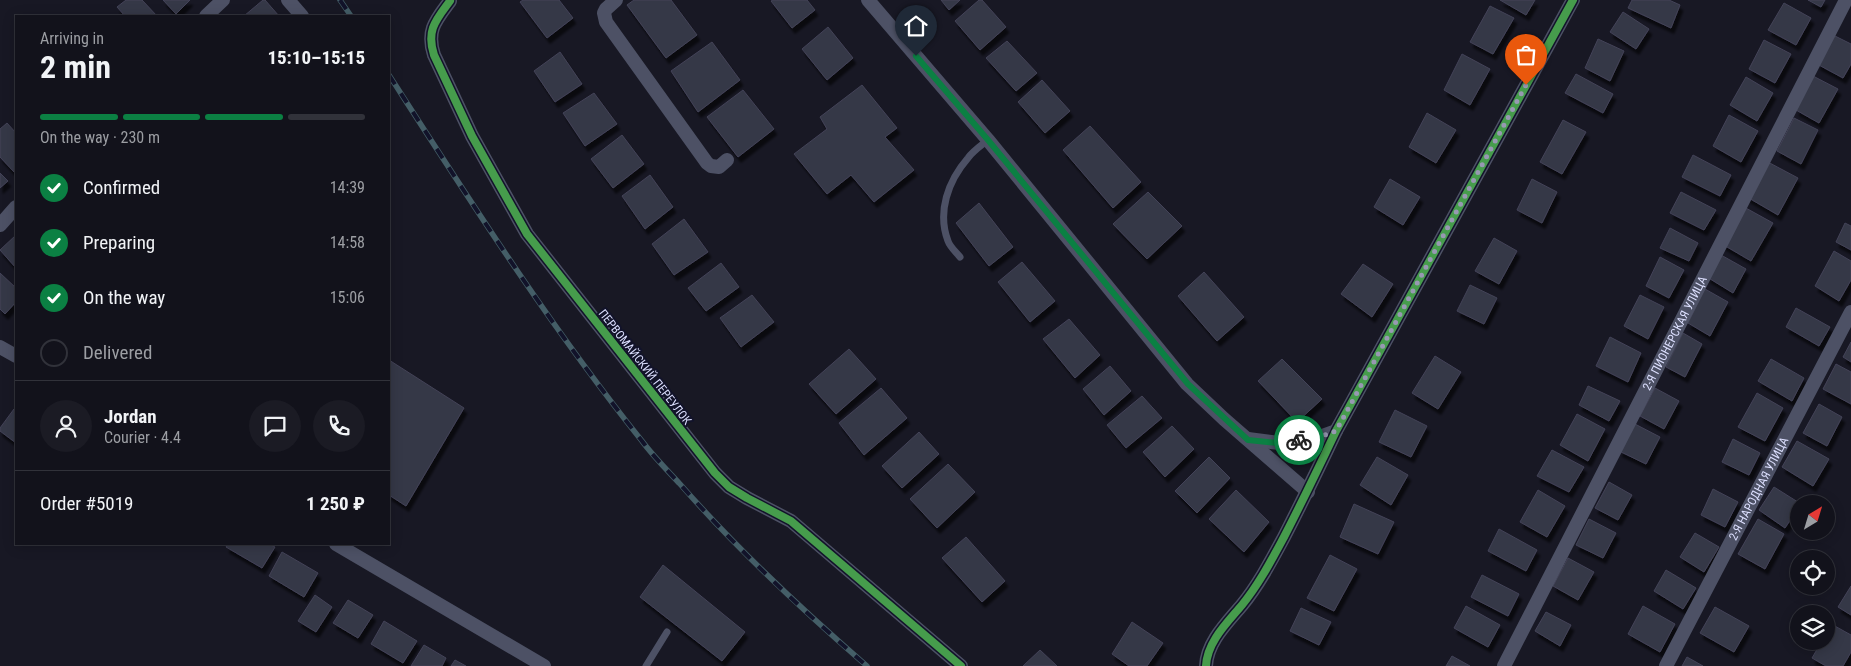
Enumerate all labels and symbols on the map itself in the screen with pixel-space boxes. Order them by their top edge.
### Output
pin [895,5,937,56]
pin [1505,34,1547,85]
street label: 2-Я ПИОНЕРСКАЯ УЛИЦА [1640,274,1710,393]
street label: ПЕРВОМАЙСКИЙ ПЕРЕУЛОК [596,306,695,428]
courier [1274,415,1324,465]
street label: 2-Я НАРОДНАЯ УЛИЦА [1726,435,1791,543]
north arrow [1790,495,1835,540]

